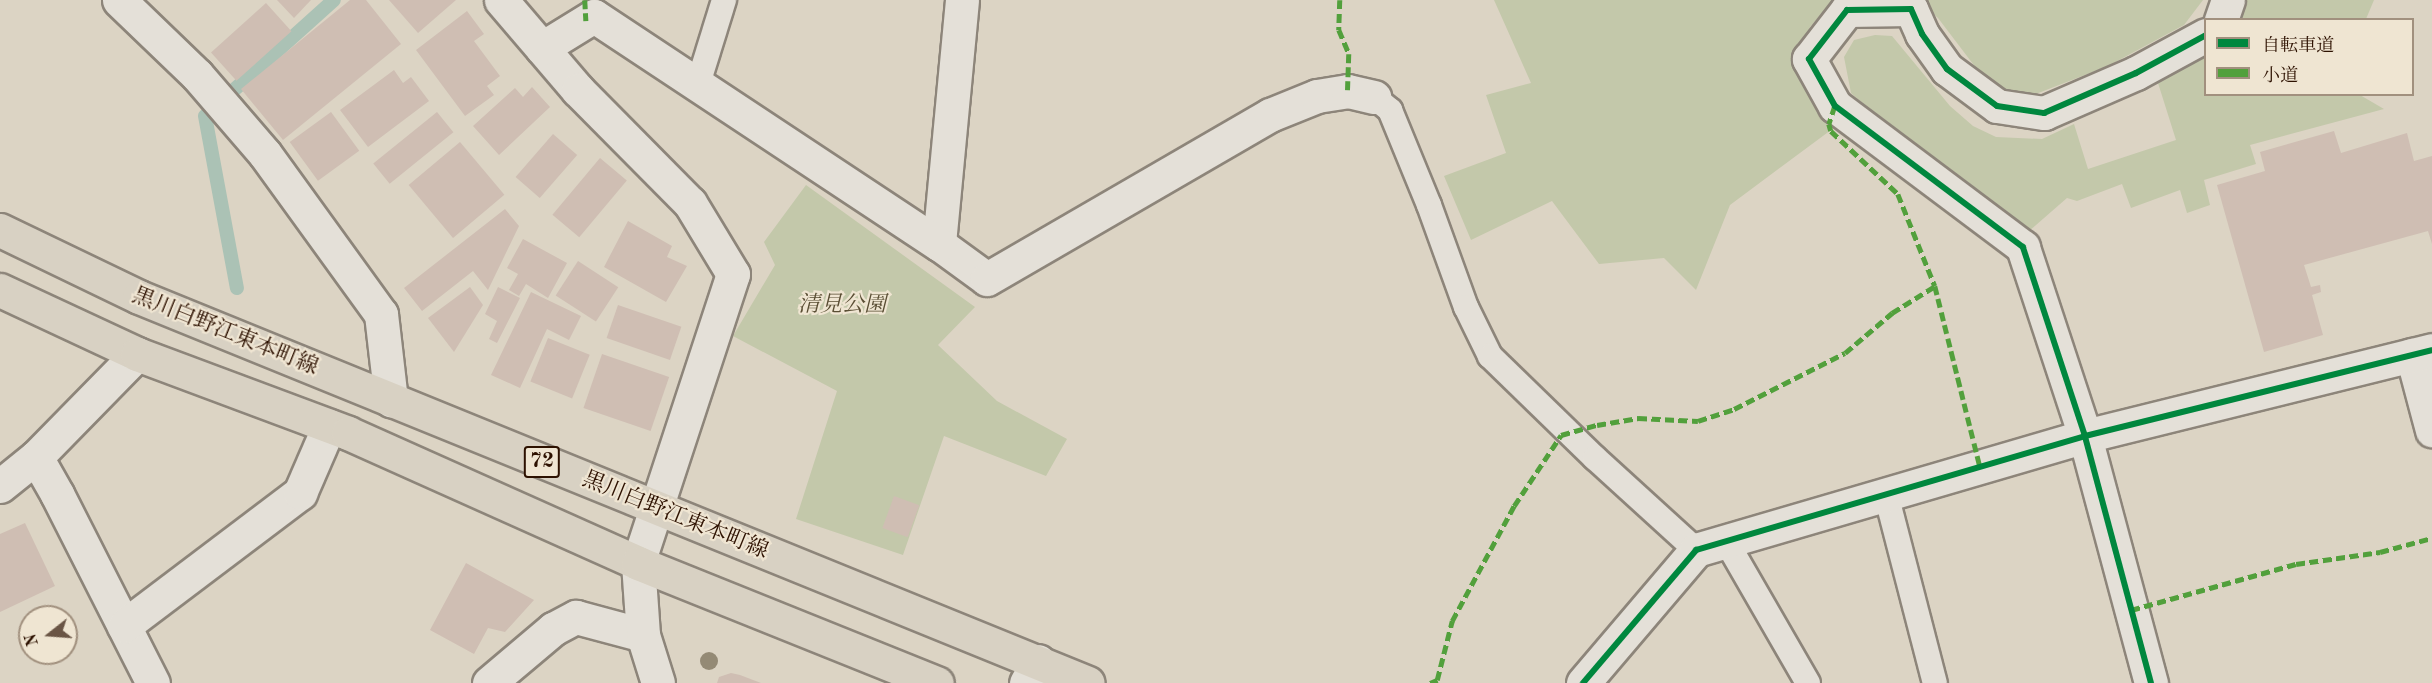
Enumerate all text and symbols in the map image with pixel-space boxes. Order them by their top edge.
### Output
legend [2204,18,2414,96]
text: 自転車道 [2262,37,2334,55]
text: 小道 [2262,67,2298,85]
street label: 黒川白野江東本町線 [128,283,322,381]
park label: 清見公園 [798,293,886,319]
road number: 72 [522,444,562,480]
street label: 黒川白野江東本町線 [578,467,772,565]
north arrow [18,605,78,665]
text: N [23,631,42,648]

